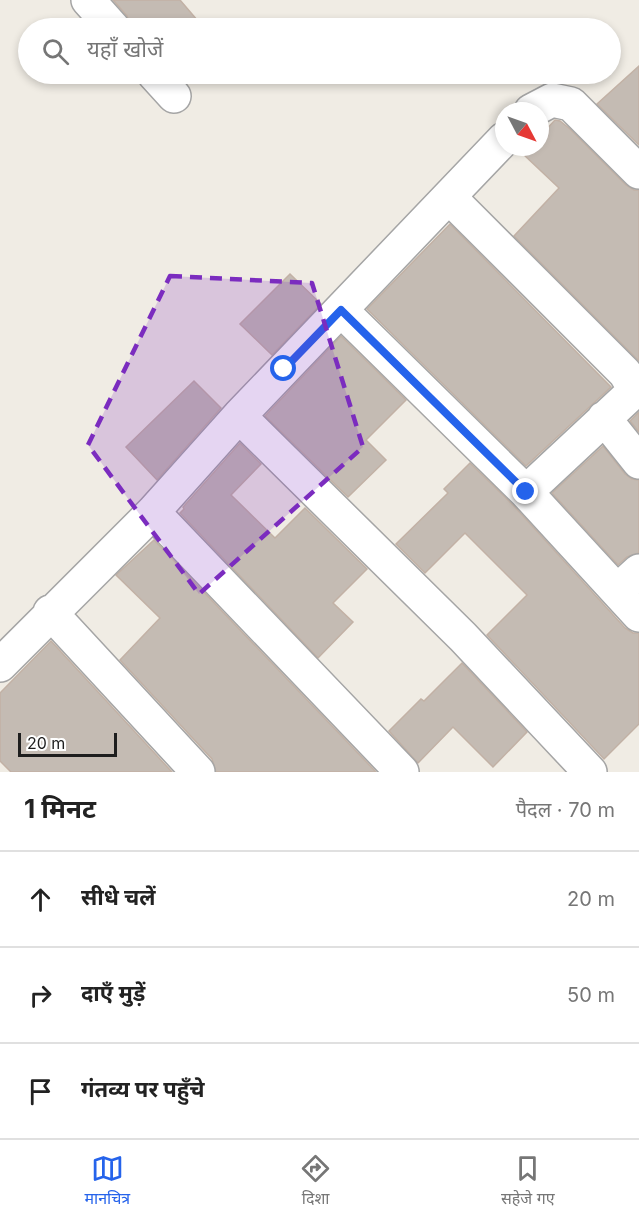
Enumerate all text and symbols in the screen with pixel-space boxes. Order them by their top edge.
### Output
search box [18,18,621,84]
icon: search [39,35,72,68]
text: यहाँ खोजें [87,36,163,62]
north arrow [495,102,549,156]
route start [270,355,296,381]
route end [512,478,538,504]
scale bar [18,730,117,758]
text: 20 m [27,733,65,753]
text: 1 मिनट [24,793,96,824]
text: पैदल · 70 m [516,798,615,822]
icon: ahead [24,883,57,916]
text: सीधे चलें [81,884,156,910]
text: 20 m [567,887,615,911]
icon: right [24,979,57,1012]
text: दाएँ मुड़ें [81,980,145,1006]
text: 50 m [567,983,615,1007]
icon: arrive [24,1075,57,1108]
text: गंतव्य पर पहुँचे [81,1076,205,1102]
tab: मानचित्र [84,1152,130,1211]
tab: दिशा [299,1152,332,1211]
tab: सहेजे गए [501,1152,555,1211]

